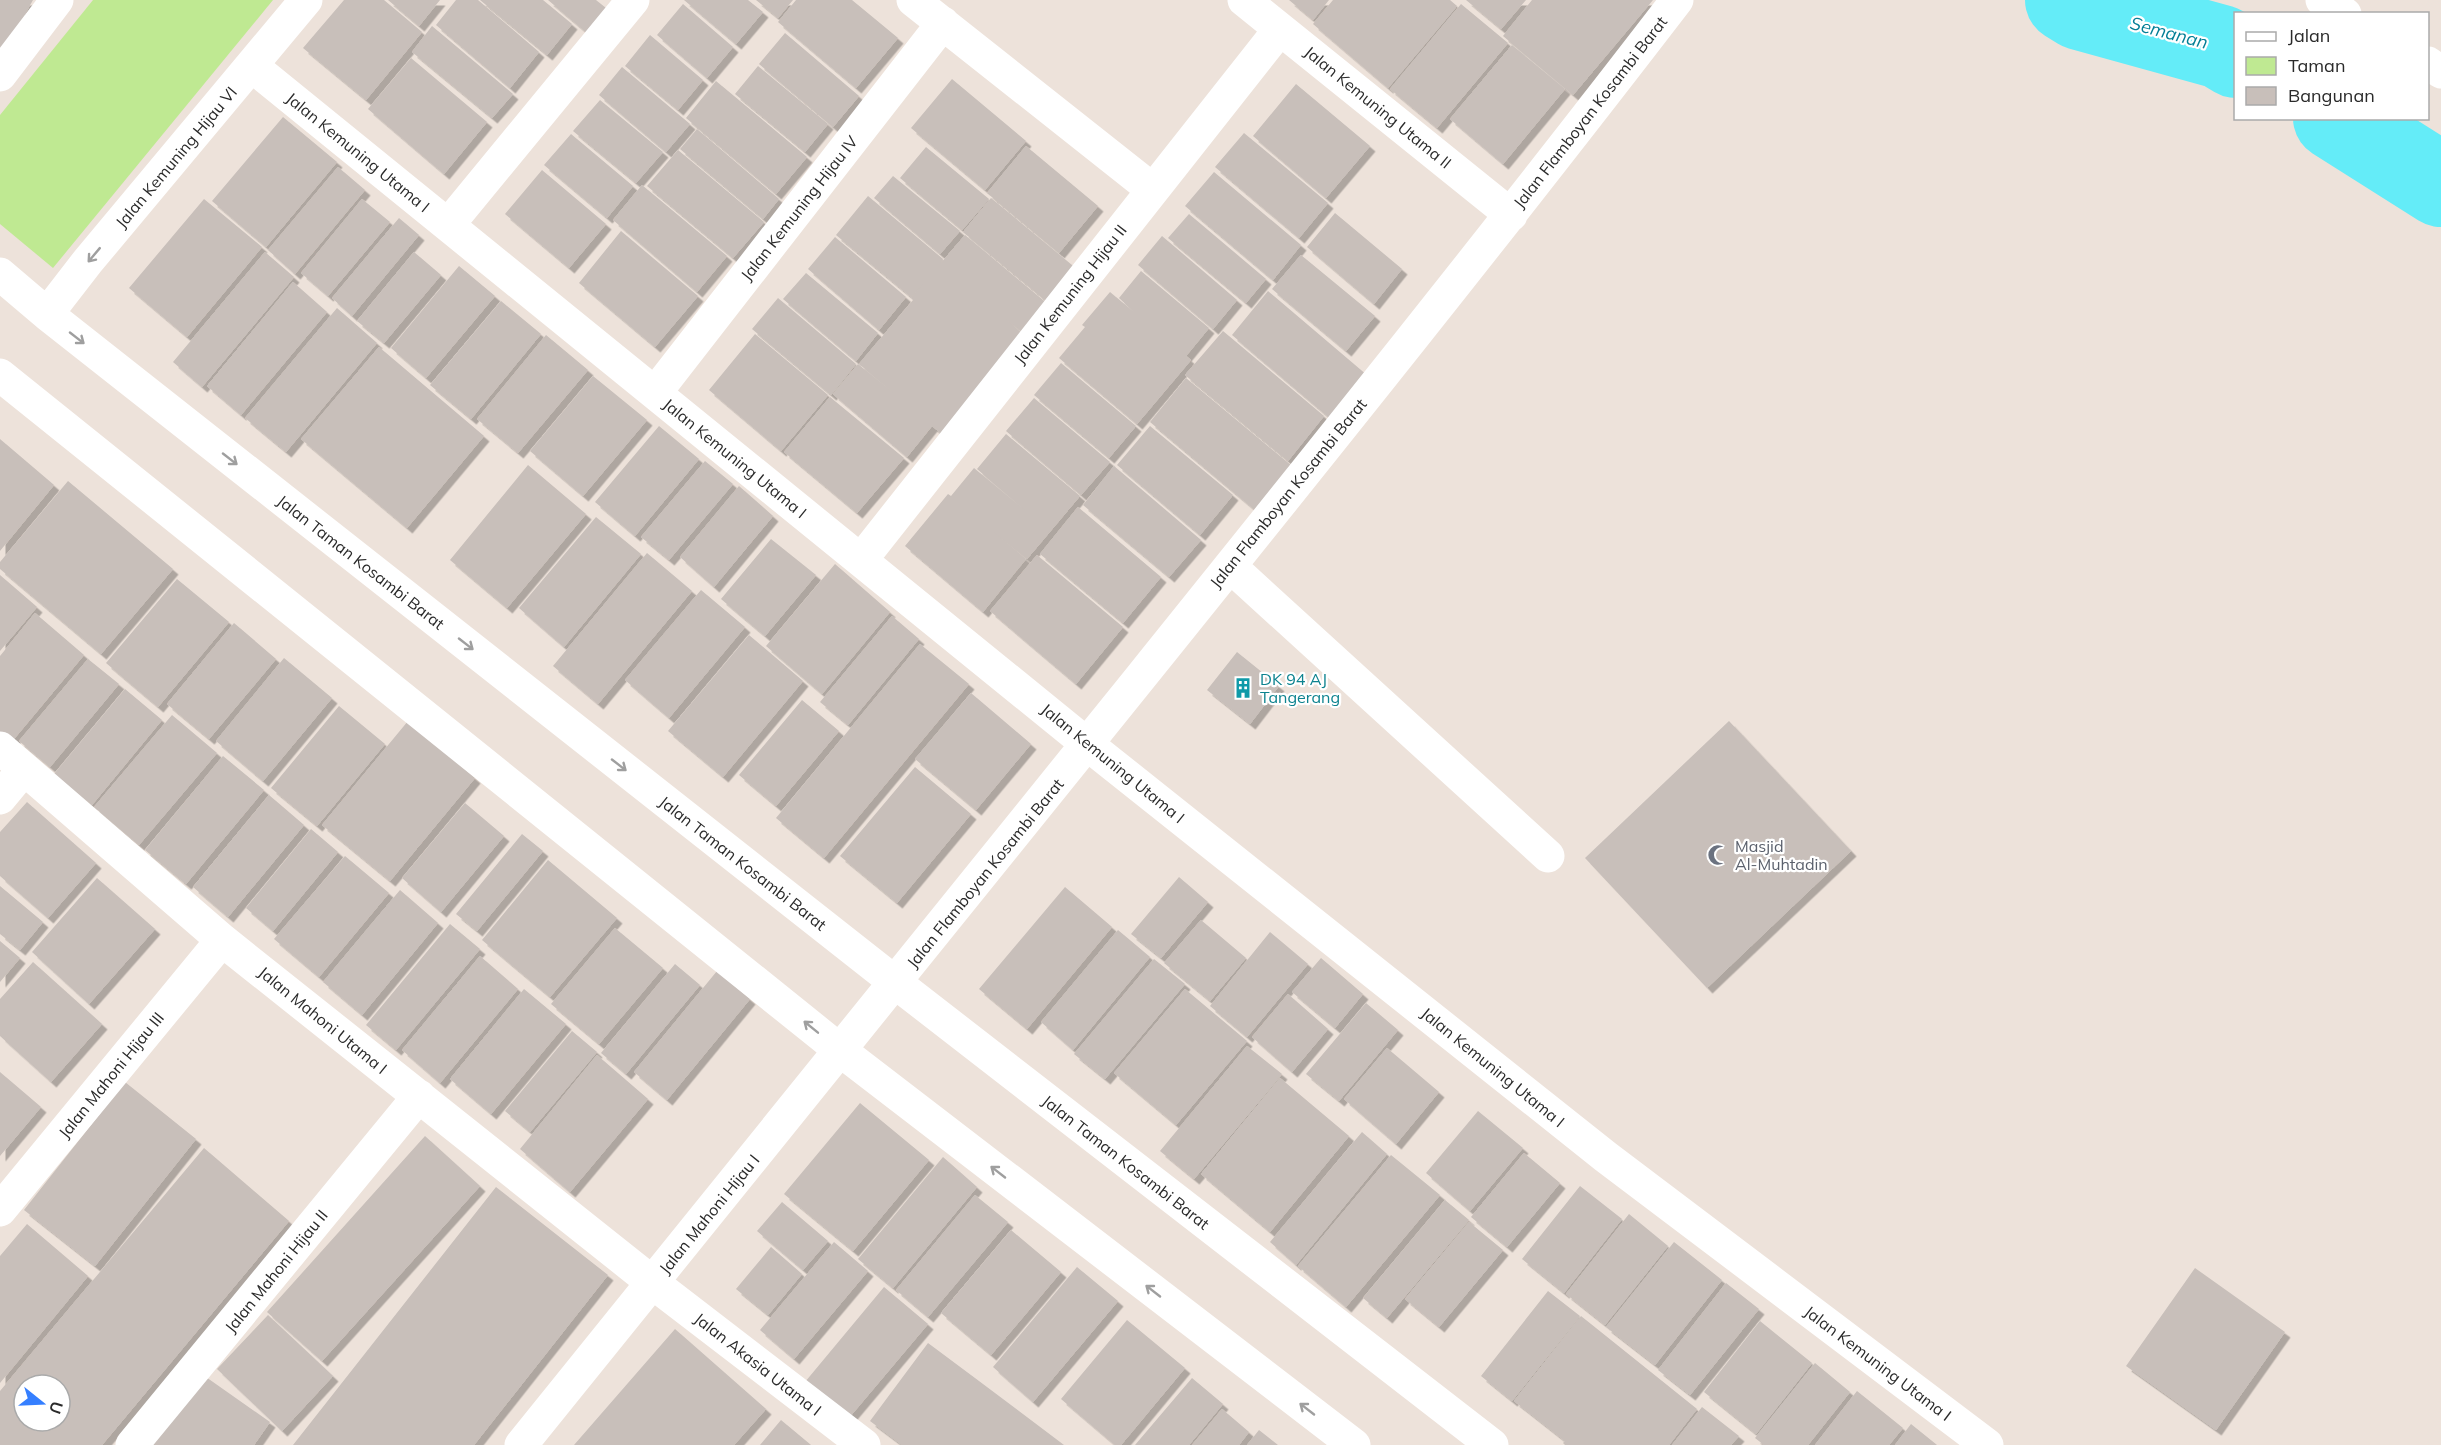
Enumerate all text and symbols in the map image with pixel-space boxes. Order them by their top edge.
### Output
water label: Semanan [2128,11,2211,54]
street label: Jalan Flamboyan Kosambi Barat [1509,12,1671,212]
legend [2234,12,2429,120]
text: Jalan [2288,24,2330,47]
street label: Jalan Kemuning Utama II [1301,42,1455,172]
text: Taman [2288,54,2345,77]
street label: Jalan Kemuning Hijau VI [111,82,241,232]
text: Bangunan [2288,84,2375,107]
street label: Jalan Kemuning Utama I [282,88,434,216]
street label: Jalan Kemuning Hijau IV [736,131,862,284]
street label: Jalan Kemuning Hijau II [1009,220,1131,368]
one-way arrow [87,247,100,263]
one-way arrow [69,331,85,344]
street label: Jalan Kemuning Utama I [659,394,811,522]
street label: Jalan Flamboyan Kosambi Barat [1205,394,1371,592]
one-way arrow [222,452,238,465]
street label: Jalan Taman Kosambi Barat [273,490,449,634]
one-way arrow [458,638,474,651]
place label: DK 94 AJ Tangerang [1260,669,1340,707]
building icon: DK 94 AJ Tangerang [1231,676,1255,700]
street label: Jalan Kemuning Utama I [1037,699,1189,827]
one-way arrow [611,758,627,771]
street label: Jalan Flamboyan Kosambi Barat [902,774,1068,972]
street label: Jalan Taman Kosambi Barat [655,791,831,935]
place label: Masjid Al-Muhtadin [1735,836,1828,874]
mosque icon: Masjid Al-Muhtadin [1706,843,1730,867]
street label: Jalan Mahoni Utama I [255,962,391,1078]
street label: Jalan Kemuning Utama I [1417,1003,1569,1131]
street label: Jalan Mahoni Hijau III [54,1008,168,1142]
one-way arrow [803,1020,819,1033]
street label: Jalan Taman Kosambi Barat [1038,1090,1214,1234]
street label: Jalan Mahoni Hijau I [655,1150,763,1278]
one-way arrow [990,1166,1006,1179]
street label: Jalan Mahoni Hijau II [220,1206,332,1336]
one-way arrow [1145,1284,1161,1297]
street label: Jalan Kemuning Utama I [1800,1301,1956,1425]
street label: Jalan Akasia Utama I [690,1308,826,1420]
north arrow [12,1373,72,1433]
text: U [45,1399,68,1416]
one-way arrow [1300,1403,1316,1416]

